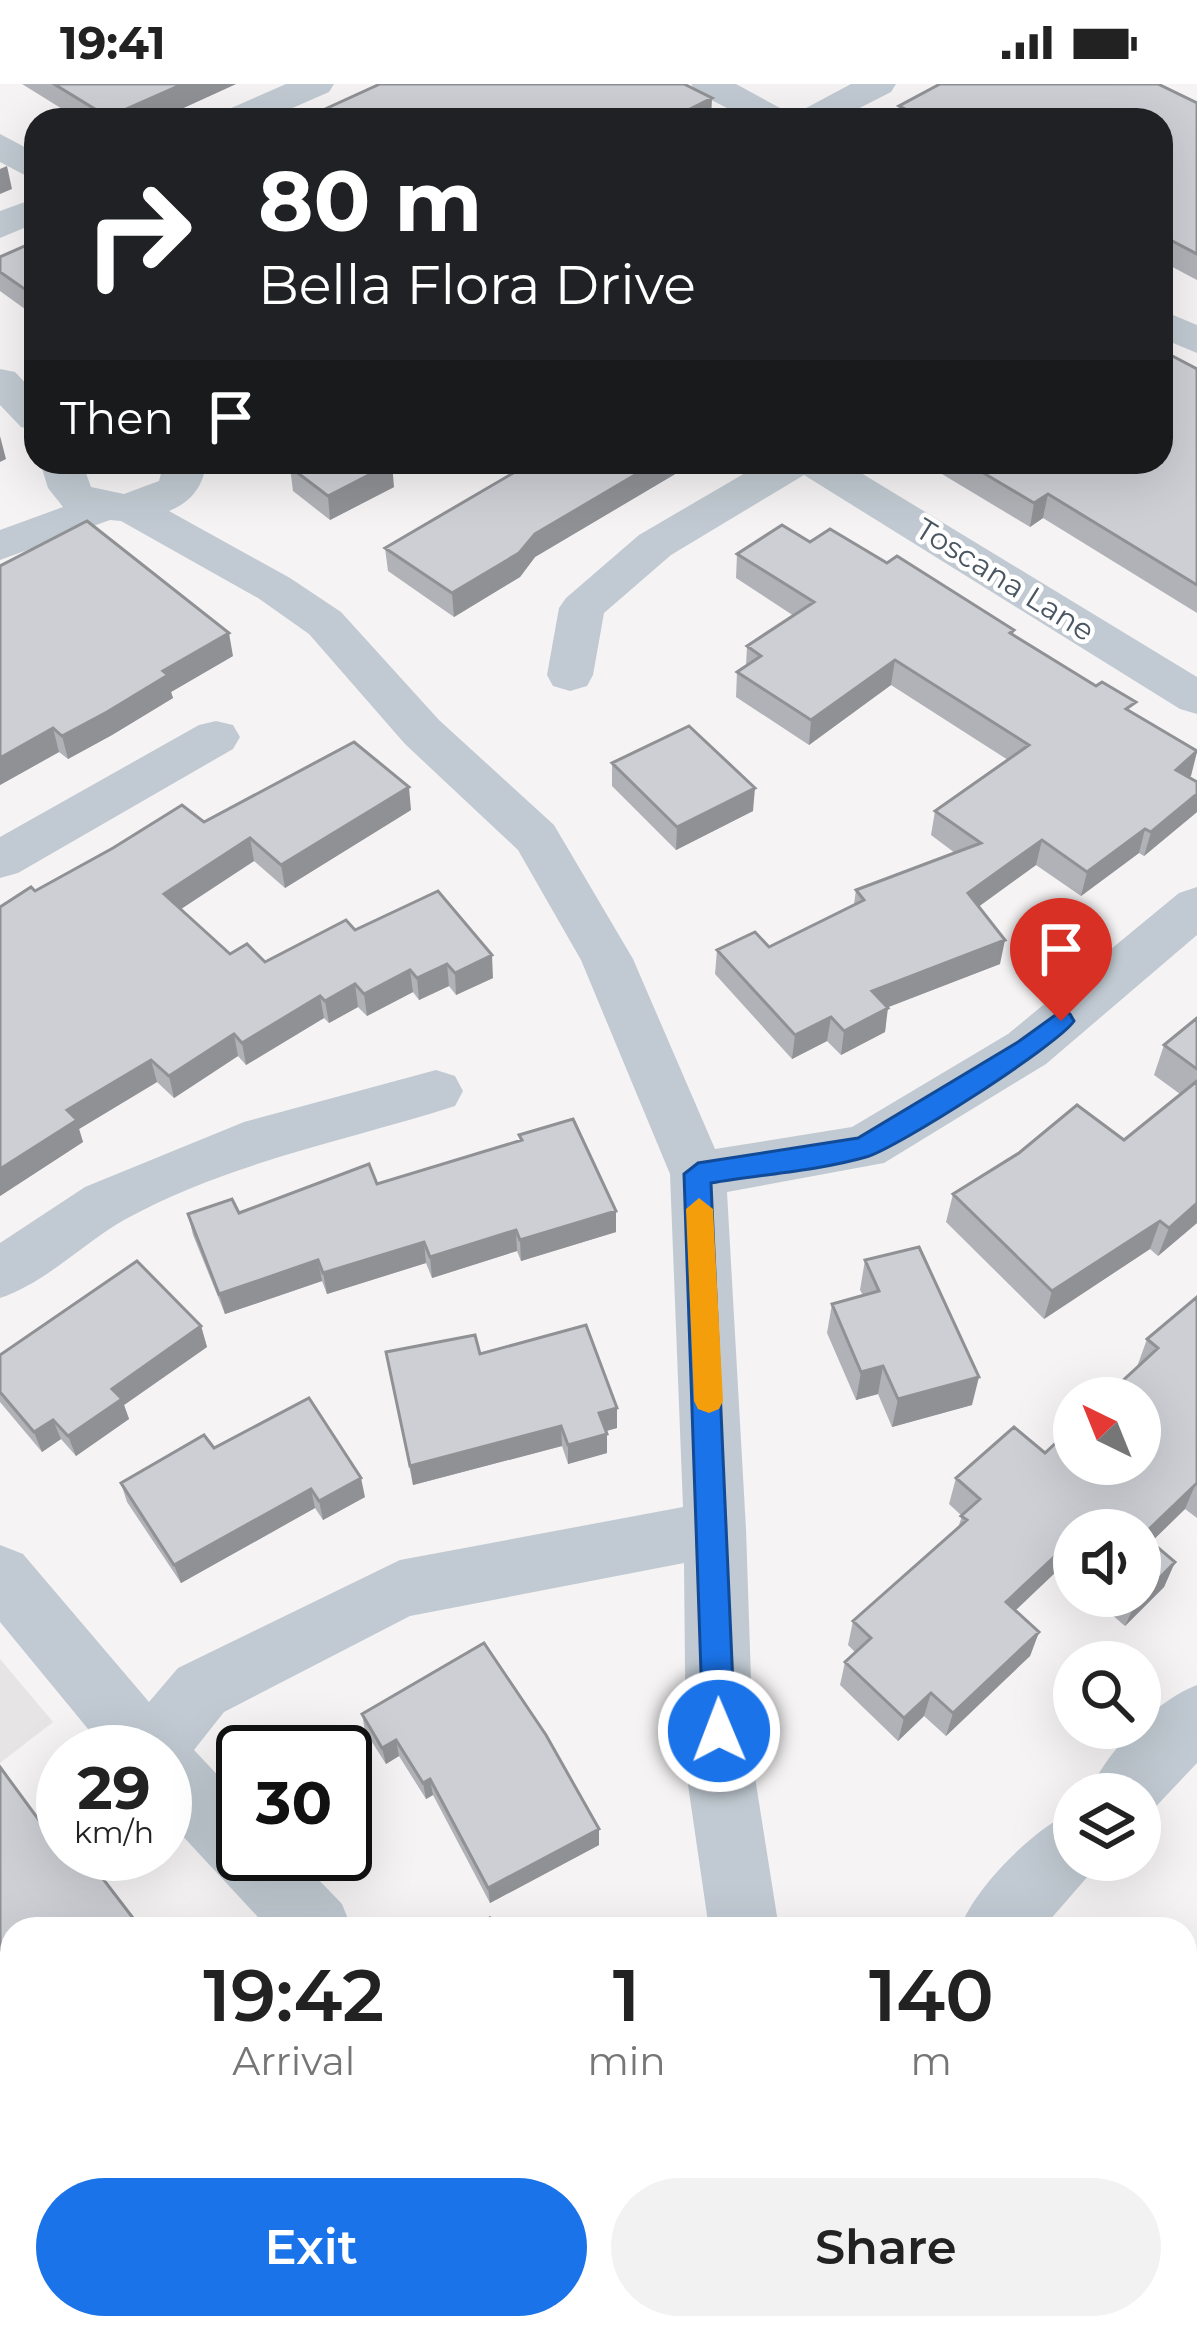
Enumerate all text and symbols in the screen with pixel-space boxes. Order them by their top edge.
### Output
text: 19:41 [60,15,166,70]
text: 80 m [258,150,482,252]
icon: right [60,156,216,312]
text: Bella Flora Drive [258,252,696,318]
icon: arrive [198,384,264,450]
text: Then [60,390,174,445]
street label: Toscana Lane [909,510,1101,649]
pin [1010,898,1112,1021]
icon: arrive [1028,916,1094,982]
north arrow [1053,1377,1161,1485]
map controls [1053,1377,1161,1881]
button: sound [1053,1509,1161,1617]
button: search [1053,1641,1161,1749]
position arrow [656,1668,782,1794]
speed limit sign: 30 [216,1725,372,1881]
text: 29 [77,1751,151,1824]
button: layers [1053,1773,1161,1881]
text: km/h [74,1814,154,1851]
text: 19:42 [203,1951,384,2039]
text: 1 [613,1951,640,2039]
text: 140 [869,1951,994,2039]
text: Arrival [232,2037,355,2085]
text: min [587,2037,666,2085]
text: m [911,2037,952,2085]
button: Exit [36,2178,587,2316]
button: Share [611,2178,1161,2316]

